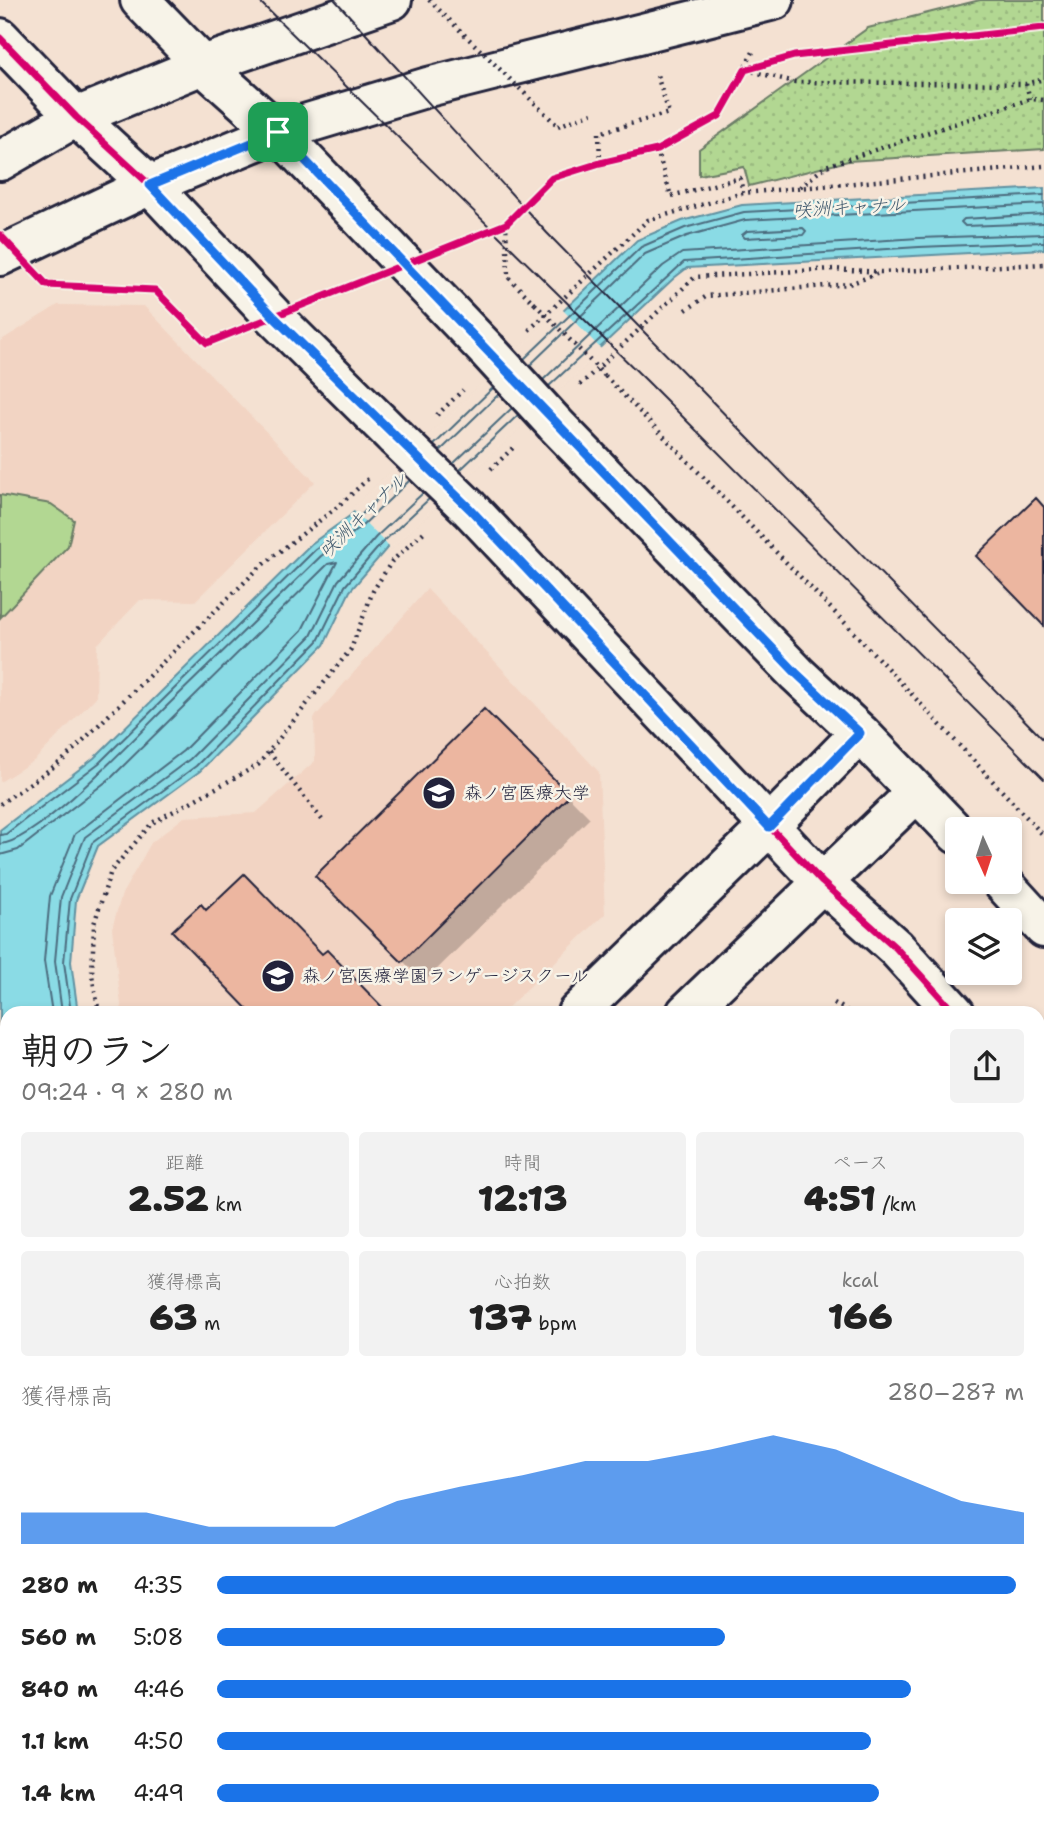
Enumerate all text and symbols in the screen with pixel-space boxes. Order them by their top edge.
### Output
pin [248,102,308,162]
icon: arrive [259,113,297,151]
water label: 咲洲キャナル [792,192,907,222]
water label: 咲洲キャナル [314,466,413,563]
school or university icon: 森ノ宮医療大学 [420,774,458,812]
place label: 森ノ宮医療大学 [464,781,590,805]
north arrow [945,817,1022,894]
map controls [945,817,1022,985]
button: layers [945,908,1022,985]
school or university icon: 森ノ宮医療学園ランゲージスクール [259,957,297,995]
place label: 森ノ宮医療学園ランゲージスクール [302,964,589,988]
text: 朝のラン [21,1025,173,1076]
button: share [950,1029,1024,1103]
text: 09:24 · 9 × 280 m [21,1077,233,1107]
text: 距離 [166,1150,204,1175]
text: 時間 [503,1150,542,1175]
text: ペース [832,1150,888,1175]
text: 2.52 [128,1175,209,1222]
text: 12:13 [478,1175,567,1222]
text: 4:51 [804,1175,876,1222]
text: km [209,1192,242,1217]
text: /km [876,1192,916,1217]
text: kcal [842,1268,879,1293]
text: 獲得標高 [147,1269,223,1294]
text: 心拍数 [494,1269,551,1294]
text: 166 [828,1293,893,1340]
text: 63 [149,1294,198,1341]
text: 137 [468,1294,532,1341]
text: m [198,1311,220,1336]
text: bpm [532,1311,577,1336]
text: 280–287 m [887,1377,1024,1407]
text: 獲得標高 [21,1381,113,1411]
text: 280 m [21,1570,98,1600]
text: 4:35 [133,1570,183,1600]
text: 560 m [21,1622,96,1652]
text: 5:08 [133,1622,184,1652]
text: 840 m [21,1674,98,1704]
text: 4:46 [133,1674,185,1704]
text: 1.1 km [21,1726,89,1756]
text: 4:50 [133,1726,184,1756]
text: 1.4 km [21,1778,95,1808]
text: 4:49 [133,1778,184,1808]

